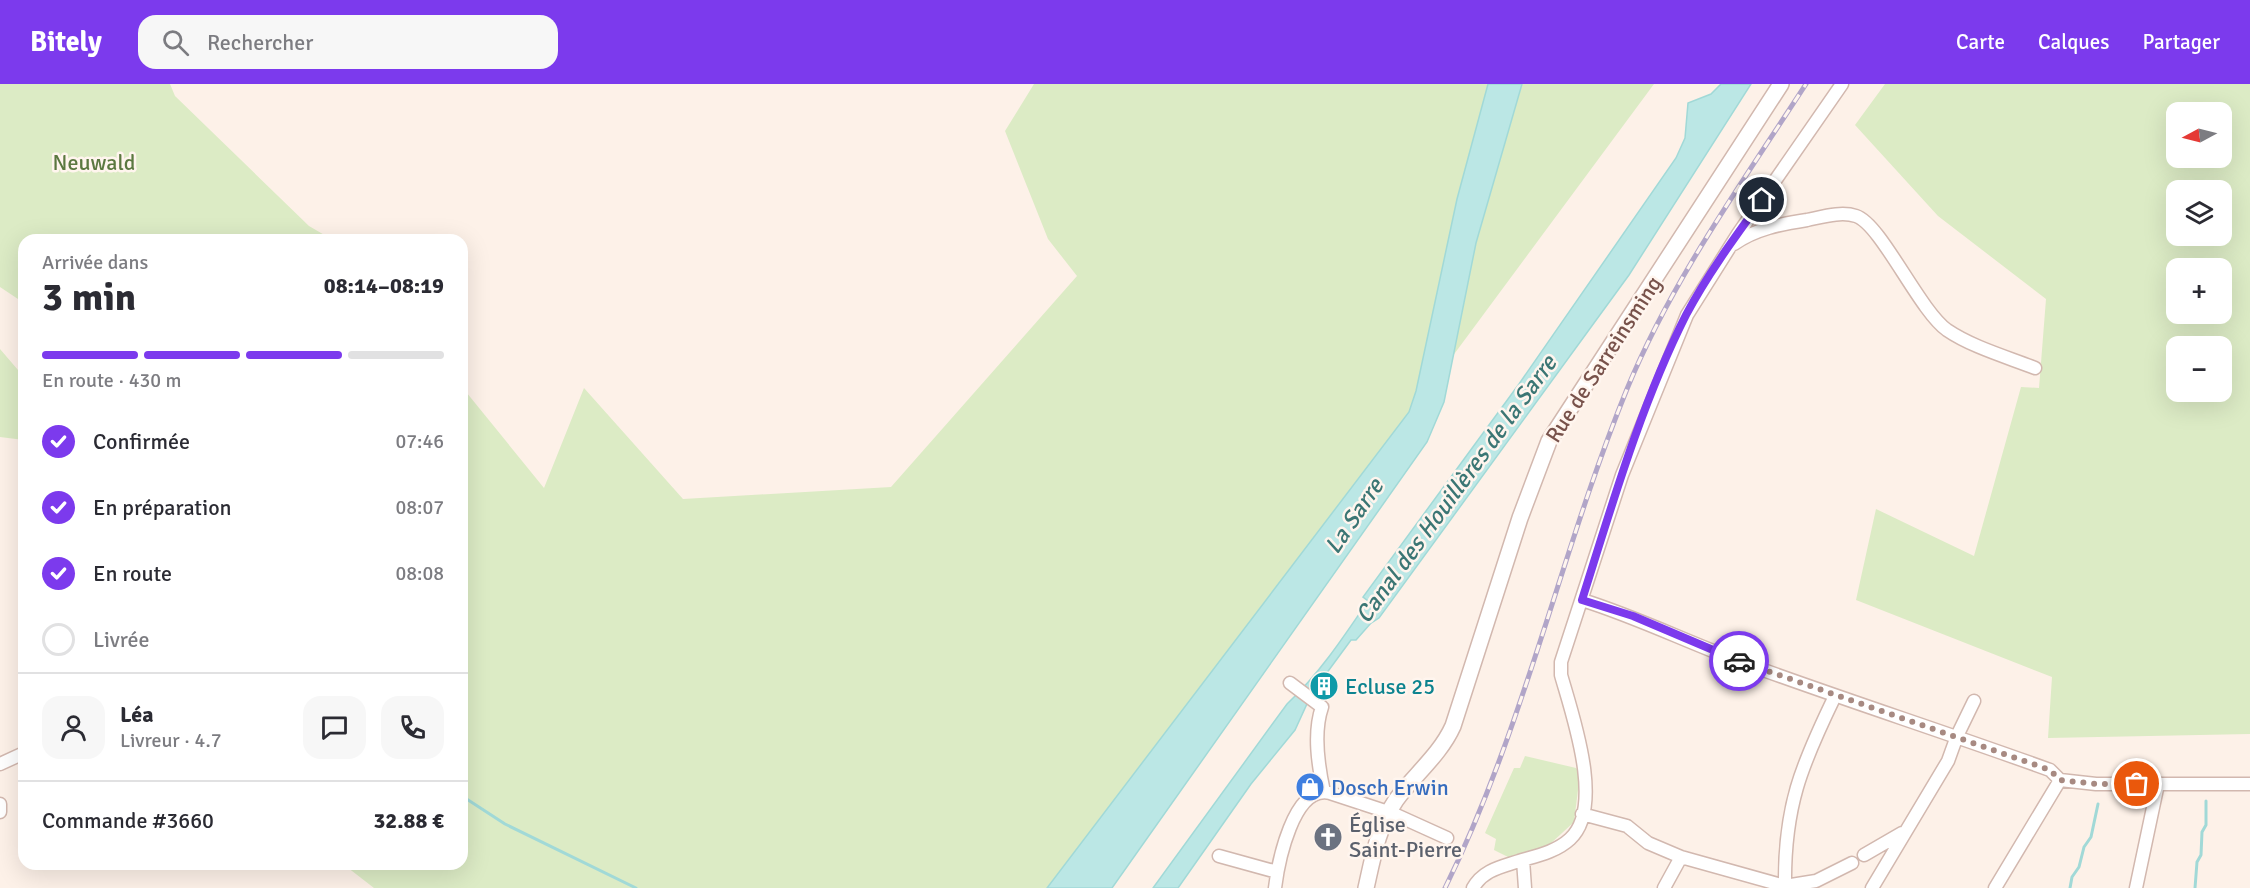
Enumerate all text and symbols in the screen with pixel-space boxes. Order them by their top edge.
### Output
search box [138,15,558,69]
text: Bitely [30,25,102,59]
icon: search [159,26,192,59]
text: Rechercher [207,29,313,56]
text: Carte [1956,29,2005,55]
text: Calques [2038,29,2109,55]
text: Partager [2142,29,2220,55]
north arrow [2166,102,2232,168]
map controls [2166,102,2232,402]
park label: Neuwald [53,149,135,176]
pin [1736,174,1787,225]
button: layers [2166,180,2232,246]
icon: home [1745,183,1778,216]
text: Arrivée dans [42,250,148,275]
button: + [2166,258,2232,324]
street label: Rue de Sarreinsming [1540,271,1667,448]
text: 08:14–08:19 [324,272,444,299]
text: 3 min [42,273,136,321]
button: − [2166,336,2232,402]
water label: Canal des Houillères de la Sarre [1349,348,1564,629]
text: En route · 430 m [42,368,181,393]
icon: check [42,425,75,458]
text: Confirmée [93,428,190,455]
text: 07:46 [395,429,444,454]
water label: La Sarre [1318,472,1391,559]
icon: check [42,491,75,524]
text: En préparation [93,494,232,521]
text: 08:07 [395,495,444,520]
icon: check [42,557,75,590]
text: En route [93,560,172,587]
text: 08:08 [395,561,444,586]
text: Livrée [93,626,150,653]
courier [1709,631,1769,691]
icon: car [1723,645,1756,678]
building icon: Ecluse 25 [1308,670,1340,702]
place label: Ecluse 25 [1345,673,1435,700]
button: person [42,696,105,759]
button: chat [303,696,366,759]
button: phone [381,696,444,759]
text: Léa [120,701,154,728]
text: Livreur · 4.7 [120,728,221,753]
pin [2111,758,2162,809]
icon: bag [2120,767,2153,800]
shop icon: Dosch Erwin [1294,771,1326,803]
place label: Dosch Erwin [1331,774,1449,801]
text: Commande #3660 [42,807,214,834]
text: 32.88 € [373,807,444,834]
place label: Église Saint-Pierre [1349,811,1462,863]
church icon: Église Saint-Pierre [1312,821,1344,853]

